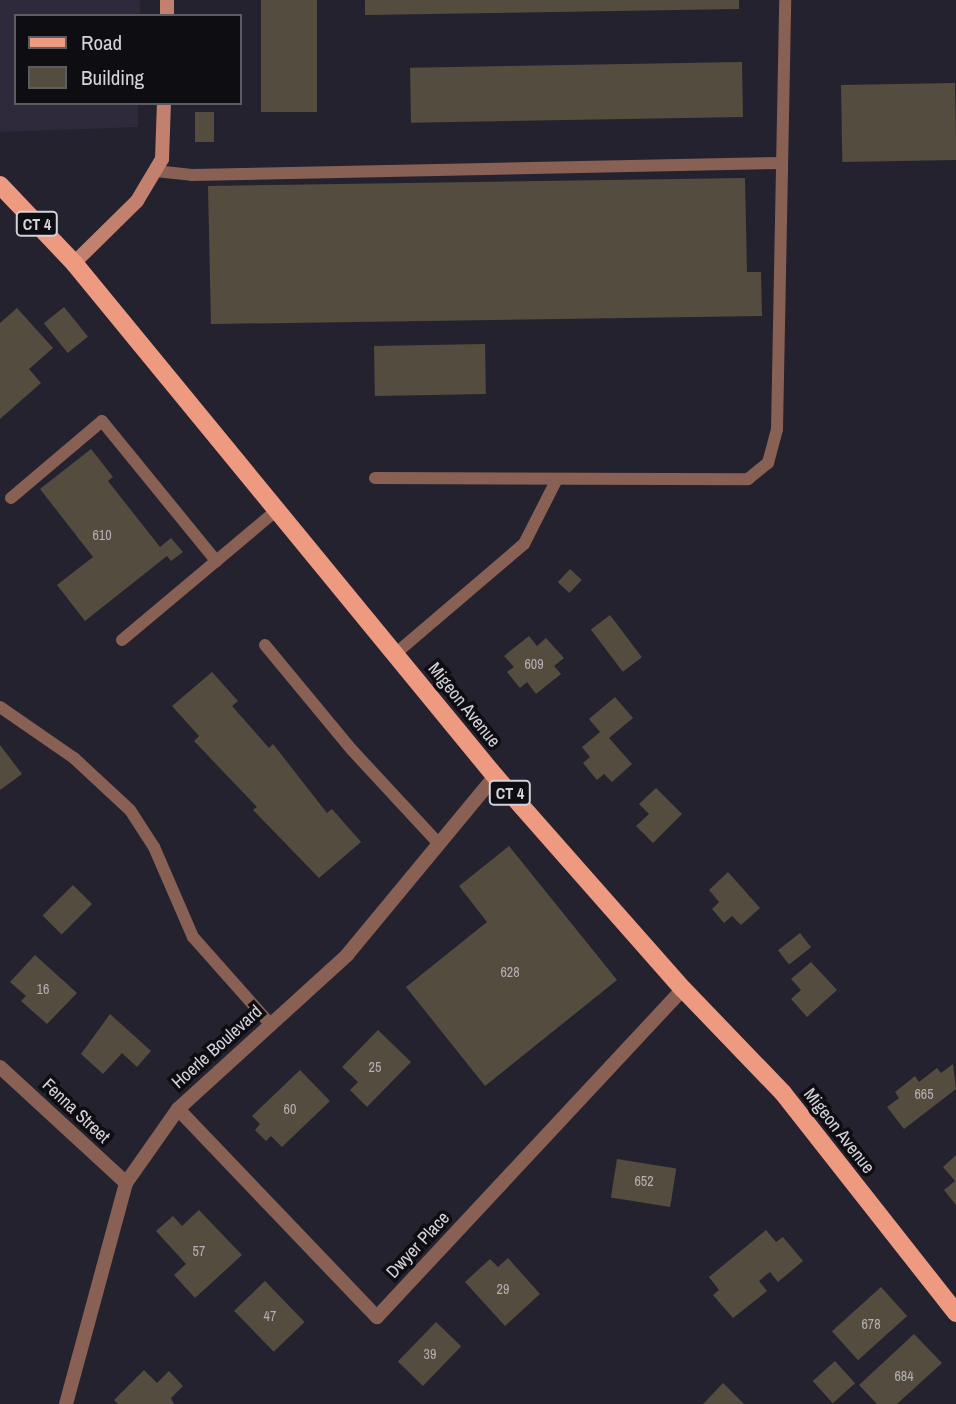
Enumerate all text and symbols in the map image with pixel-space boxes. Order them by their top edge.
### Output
legend [14,14,242,105]
text: Road [81,28,122,57]
text: Building [81,63,144,92]
road number: CT 4 [14,212,60,236]
house number: 610 [92,527,112,543]
house number: 609 [524,656,544,672]
street label: Migeon Avenue [423,658,505,752]
road number: CT 4 [487,780,533,806]
house number: 628 [500,964,520,980]
house number: 16 [37,981,49,997]
street label: Hoerle Boulevard [167,1001,267,1093]
house number: 25 [369,1059,381,1075]
street label: Fenna Street [38,1074,114,1148]
street label: Migeon Avenue [799,1084,879,1178]
house number: 665 [914,1086,934,1102]
house number: 60 [284,1101,296,1117]
house number: 652 [634,1173,654,1189]
street label: Dwyer Place [382,1207,454,1283]
house number: 57 [193,1243,205,1259]
house number: 29 [497,1281,509,1297]
house number: 47 [264,1308,276,1324]
house number: 678 [861,1316,881,1332]
house number: 39 [424,1346,436,1362]
house number: 684 [894,1368,914,1384]

